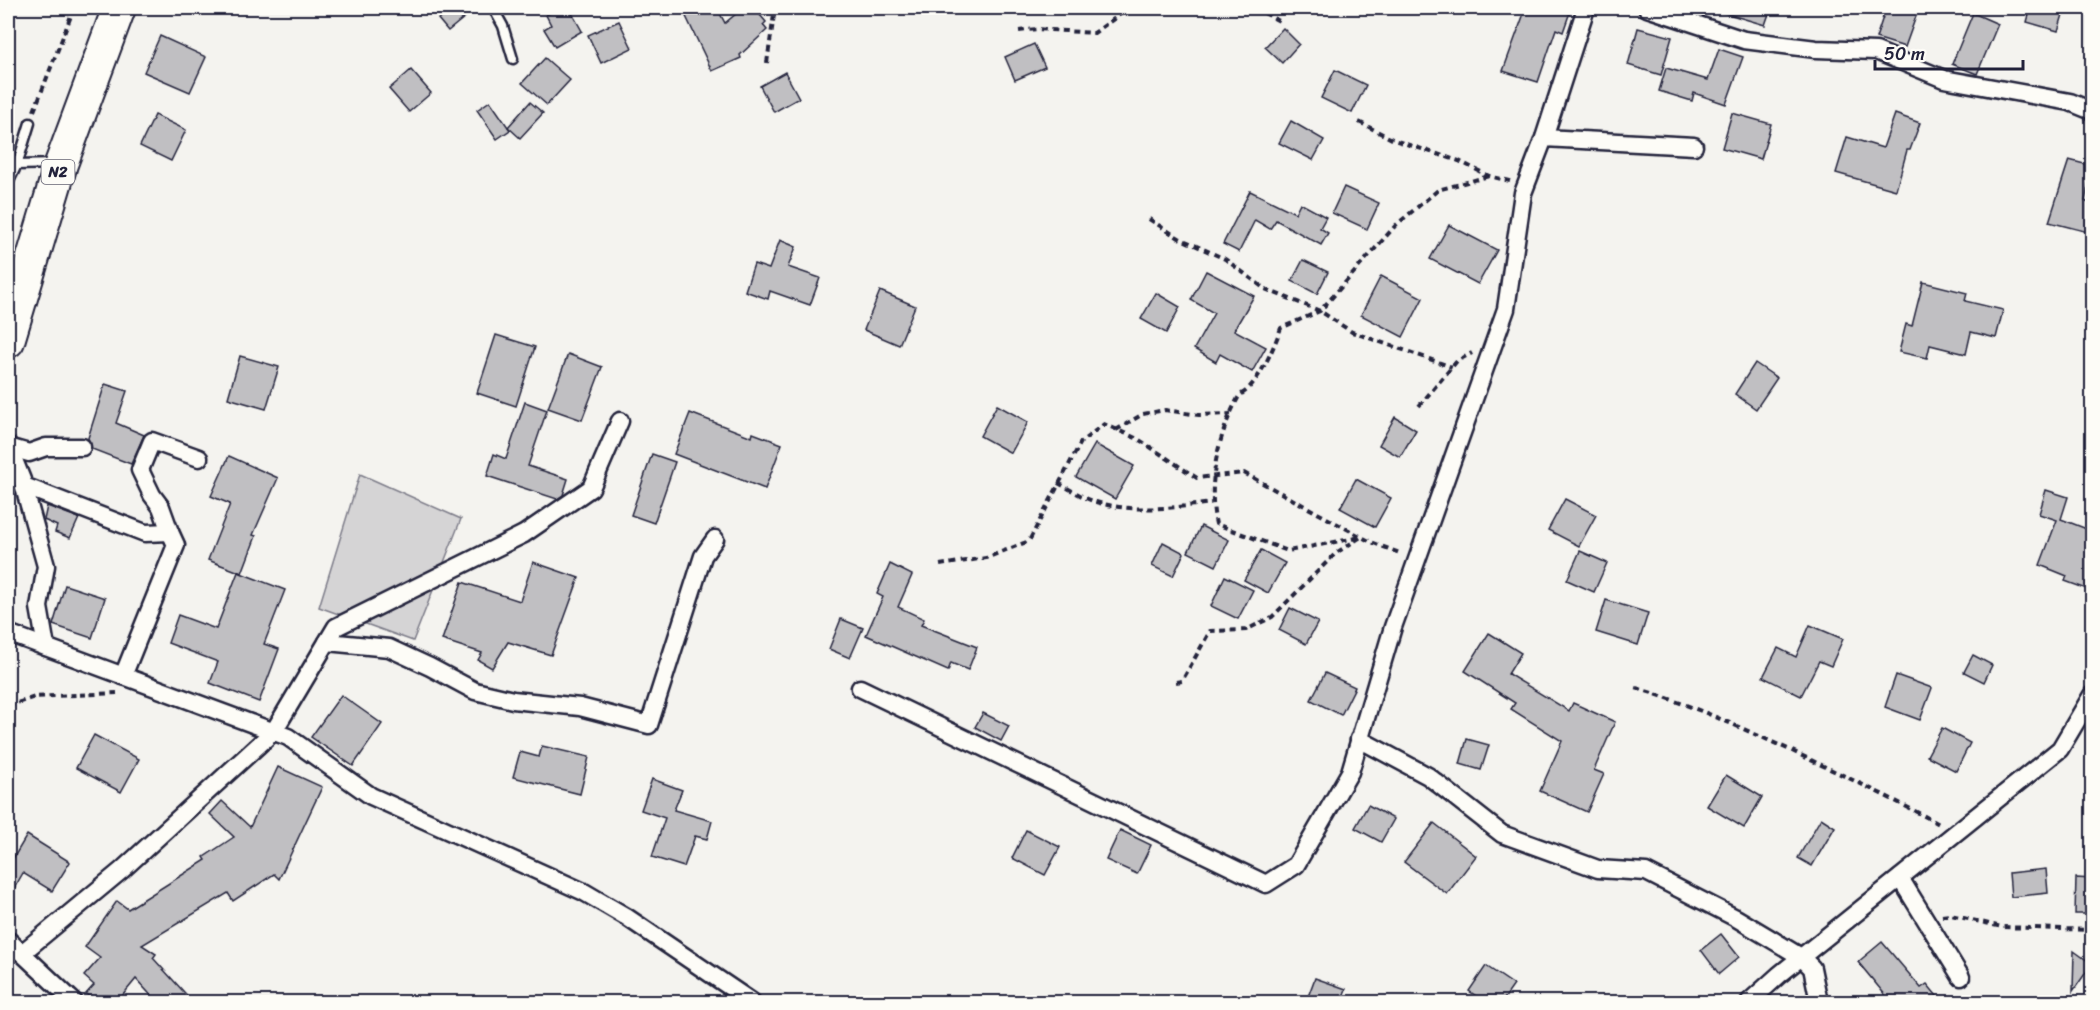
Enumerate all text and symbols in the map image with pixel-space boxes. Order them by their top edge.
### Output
scale bar [1875,33,2024,71]
text: 50 m [1884,38,1925,70]
road number: N2 [42,160,74,184]

